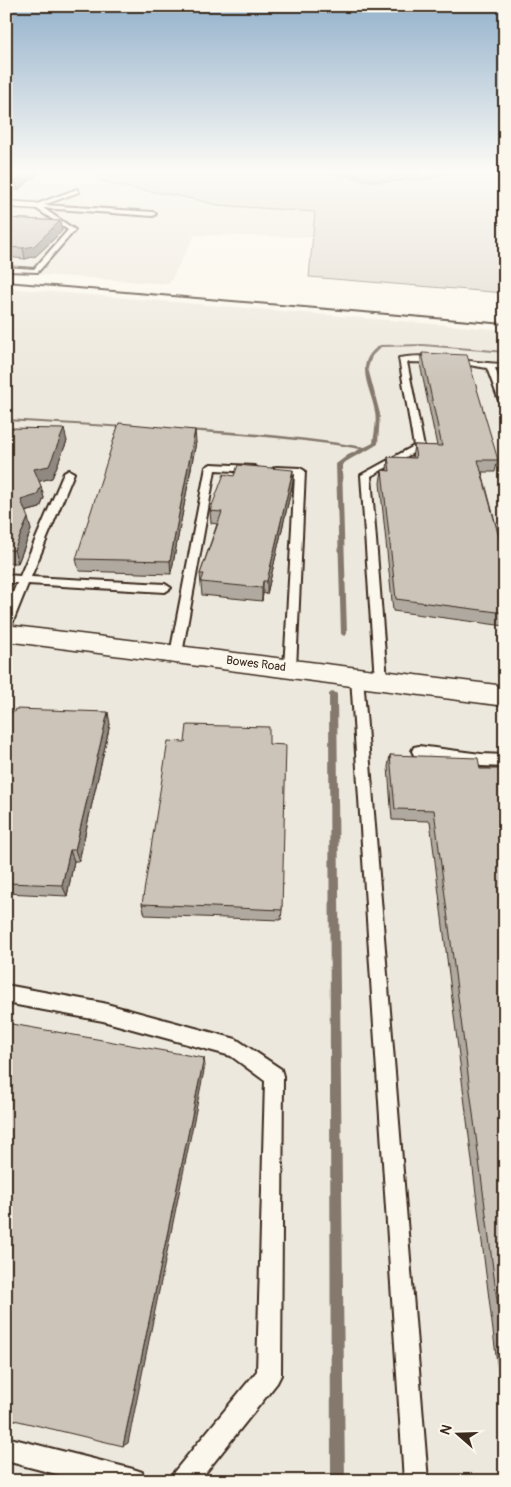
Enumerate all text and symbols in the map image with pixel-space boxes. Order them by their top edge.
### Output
street label: Bowes Road [225,653,287,675]
north arrow [434,1410,484,1460]
text: N [437,1422,456,1437]

